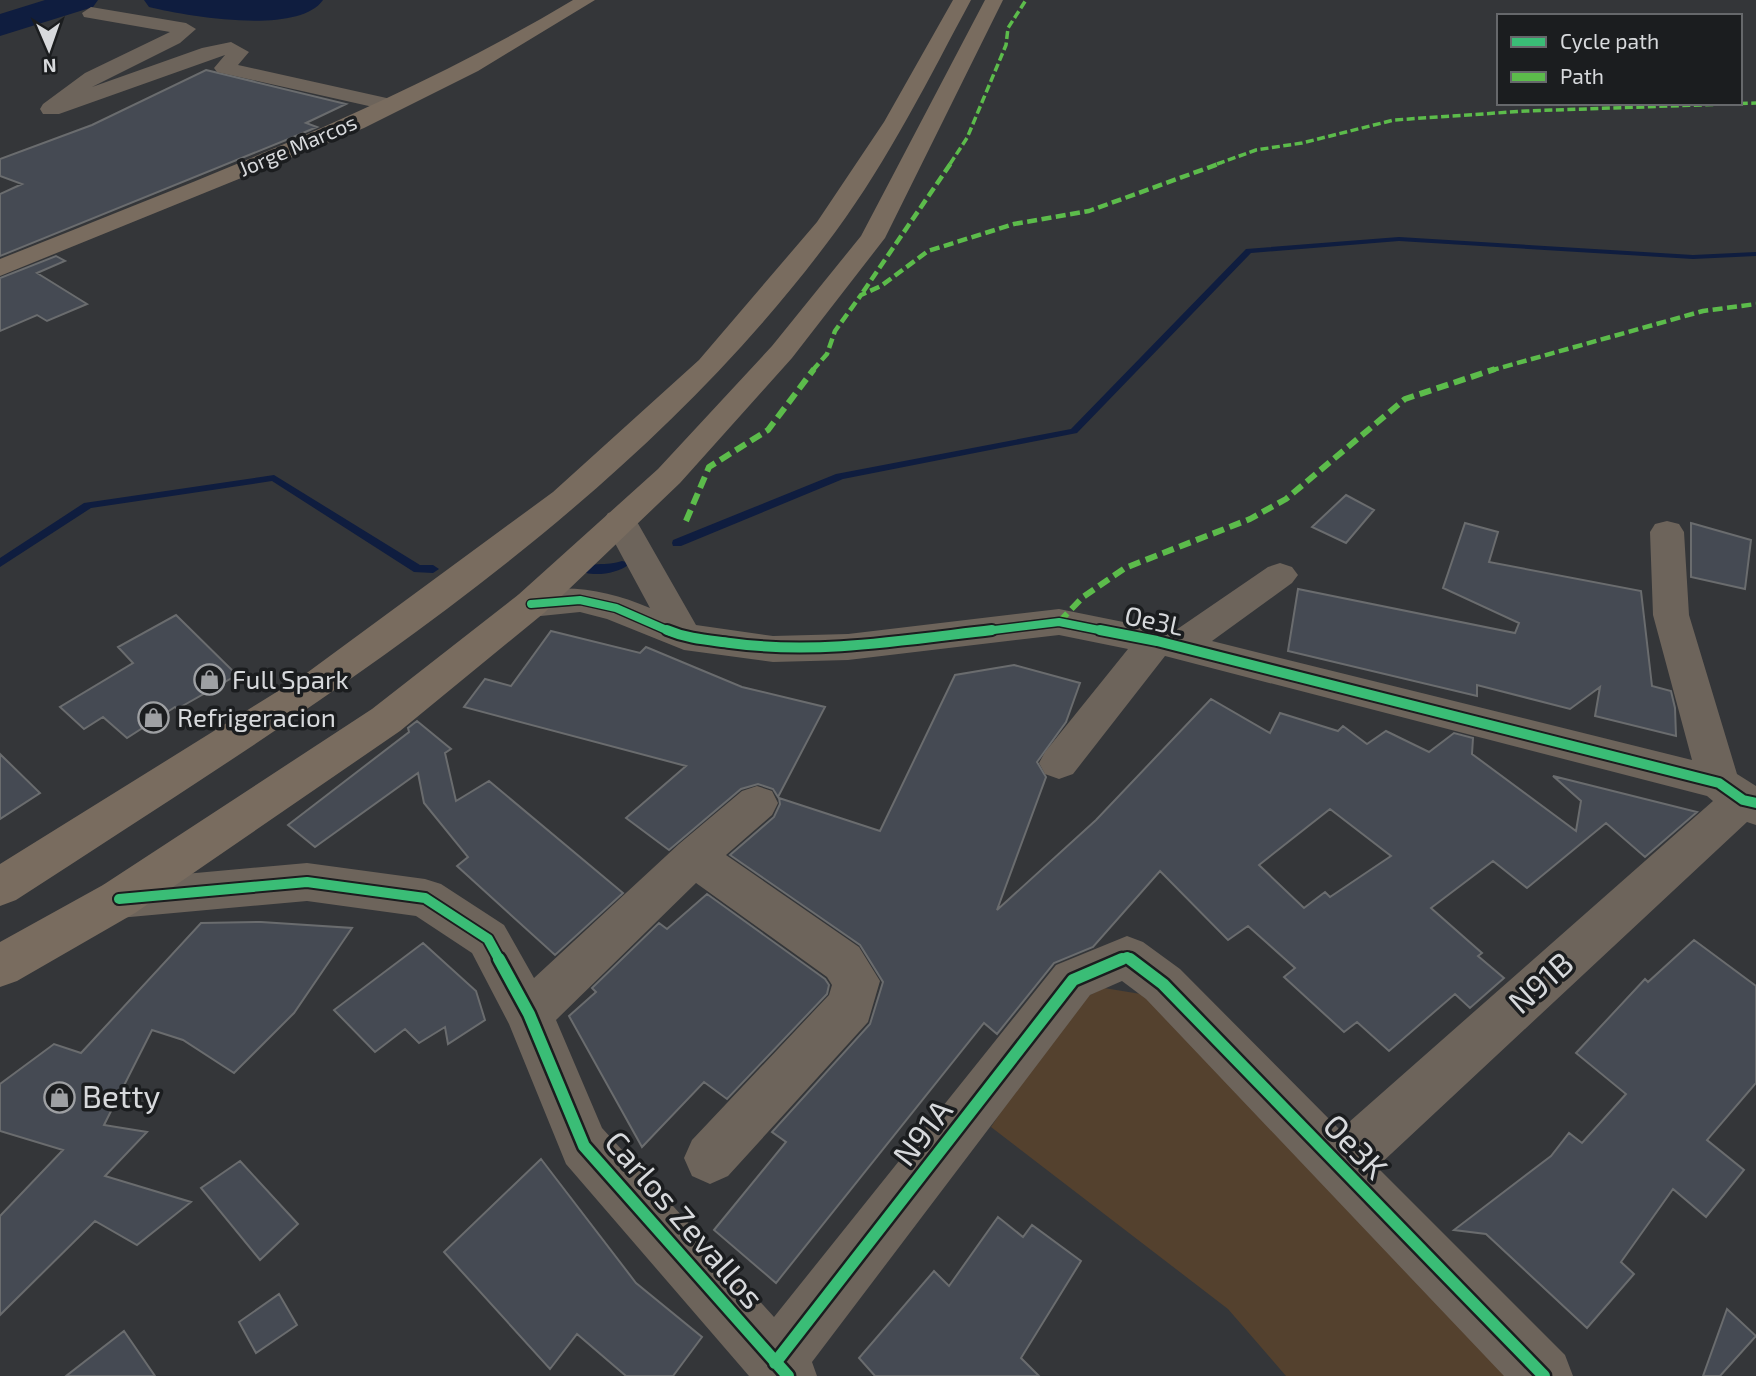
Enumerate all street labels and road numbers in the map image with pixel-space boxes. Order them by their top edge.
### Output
street label: Jorge Marcos [235,109,360,181]
street label: Oe3L [1122,598,1186,641]
street label: N91B [1500,943,1580,1020]
street label: N91A [884,1091,959,1172]
street label: Oe3K [1317,1105,1396,1186]
street label: Carlos Zevallos [598,1122,773,1315]

